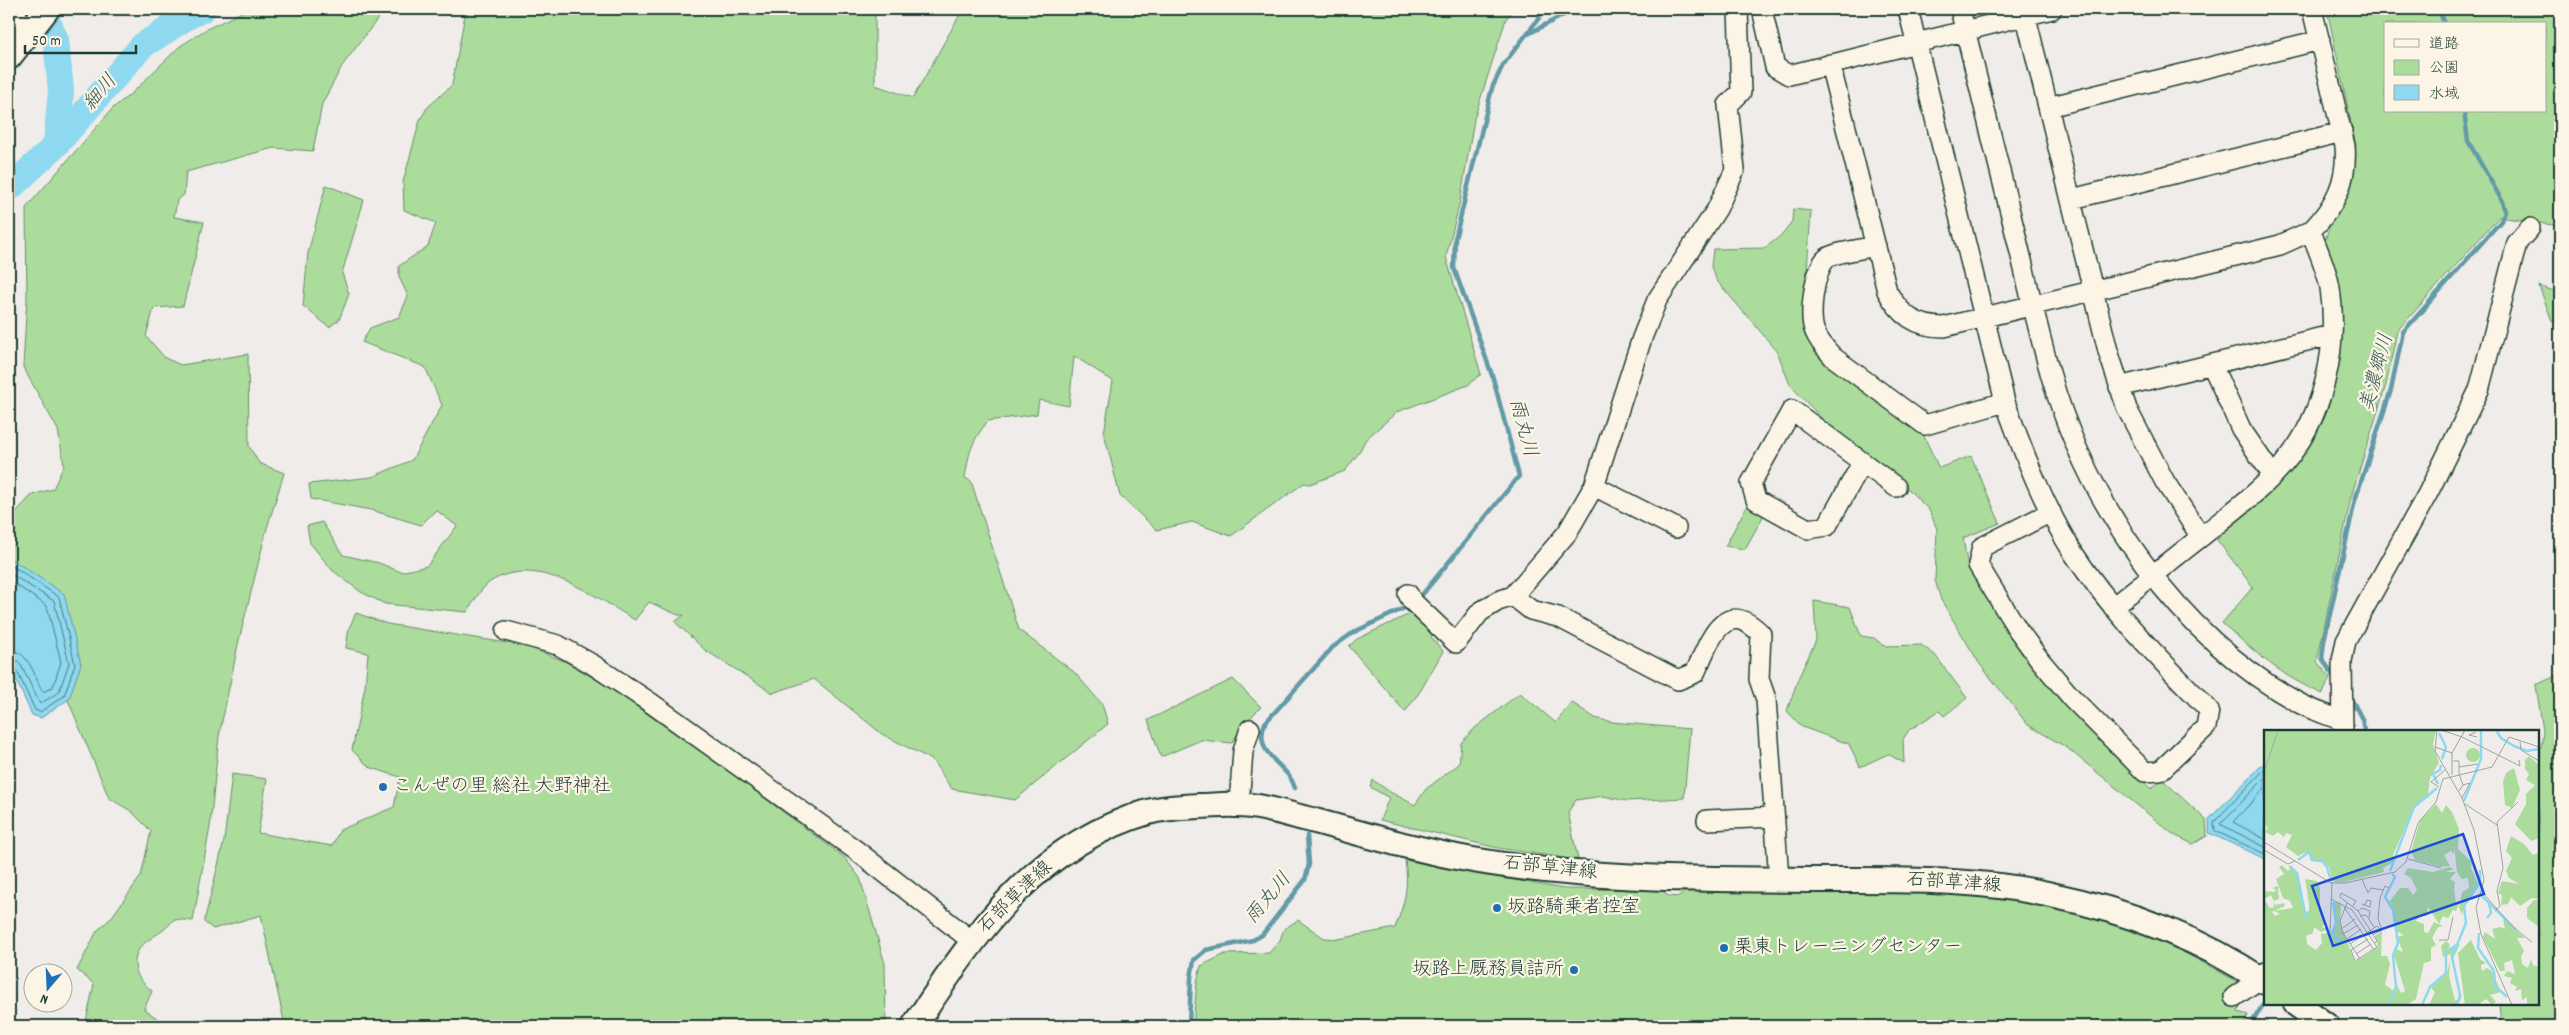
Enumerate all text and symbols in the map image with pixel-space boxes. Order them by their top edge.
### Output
scale bar [25,22,136,54]
legend [2384,22,2546,112]
text: 50 m [32,31,61,53]
text: 道路 [2429,34,2459,56]
text: 公園 [2429,58,2459,80]
water label: 細川 [77,69,125,117]
text: 水域 [2429,84,2459,106]
water label: 美濃郷川 [2354,331,2402,415]
water label: 雨丸川 [1501,395,1543,461]
inset map [2264,730,2539,1005]
place label: こんぜの里 総社 大野神社 [393,774,611,801]
marker: こんぜの里 総社 大野神社 [377,781,389,793]
street label: 石部草津線 [1501,851,1599,887]
street label: 石部草津線 [972,855,1060,941]
water label: 雨丸川 [1239,867,1299,931]
street label: 石部草津線 [1906,867,2002,901]
place label: 坂路騎乗者控室 [1507,895,1640,922]
marker: 坂路騎乗者控室 [1491,902,1503,914]
place label: 栗東トレーニングセンター [1734,935,1962,962]
marker: 栗東トレーニングセンター [1718,942,1730,954]
place label: 坂路上厩務員詰所 [1412,957,1564,984]
north arrow [22,962,72,1012]
marker: 坂路上厩務員詰所 [1568,964,1580,976]
text: N [38,988,51,1009]

